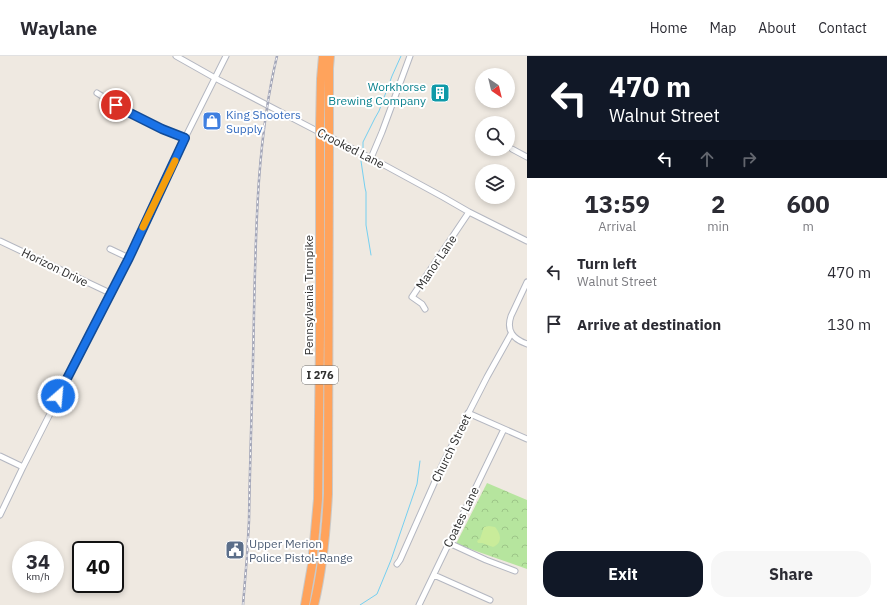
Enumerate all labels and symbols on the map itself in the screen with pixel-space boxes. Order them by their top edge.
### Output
north arrow [475,68,515,108]
place label: Workhorse Brewing Company [328,79,426,108]
building icon: Workhorse Brewing Company [429,82,451,104]
pin [99,88,133,122]
place label: King Shooters Supply [226,107,301,136]
shop icon: King Shooters Supply [201,110,223,132]
street label: Crooked Lane [315,125,388,172]
street label: Manor Lane [412,231,460,292]
street label: Pennsylvania Turnpike [301,234,316,355]
street label: Horizon Drive [19,244,91,290]
road number: I 276 [302,366,338,384]
position arrow [37,375,79,417]
street label: Church Street [428,411,474,485]
street label: Coates Lane [440,484,482,550]
place label: Upper Merion Police Pistol-Range [249,536,353,565]
public building icon: Upper Merion Police Pistol-Range [224,539,246,561]
speed limit sign: 40 [72,541,124,593]

